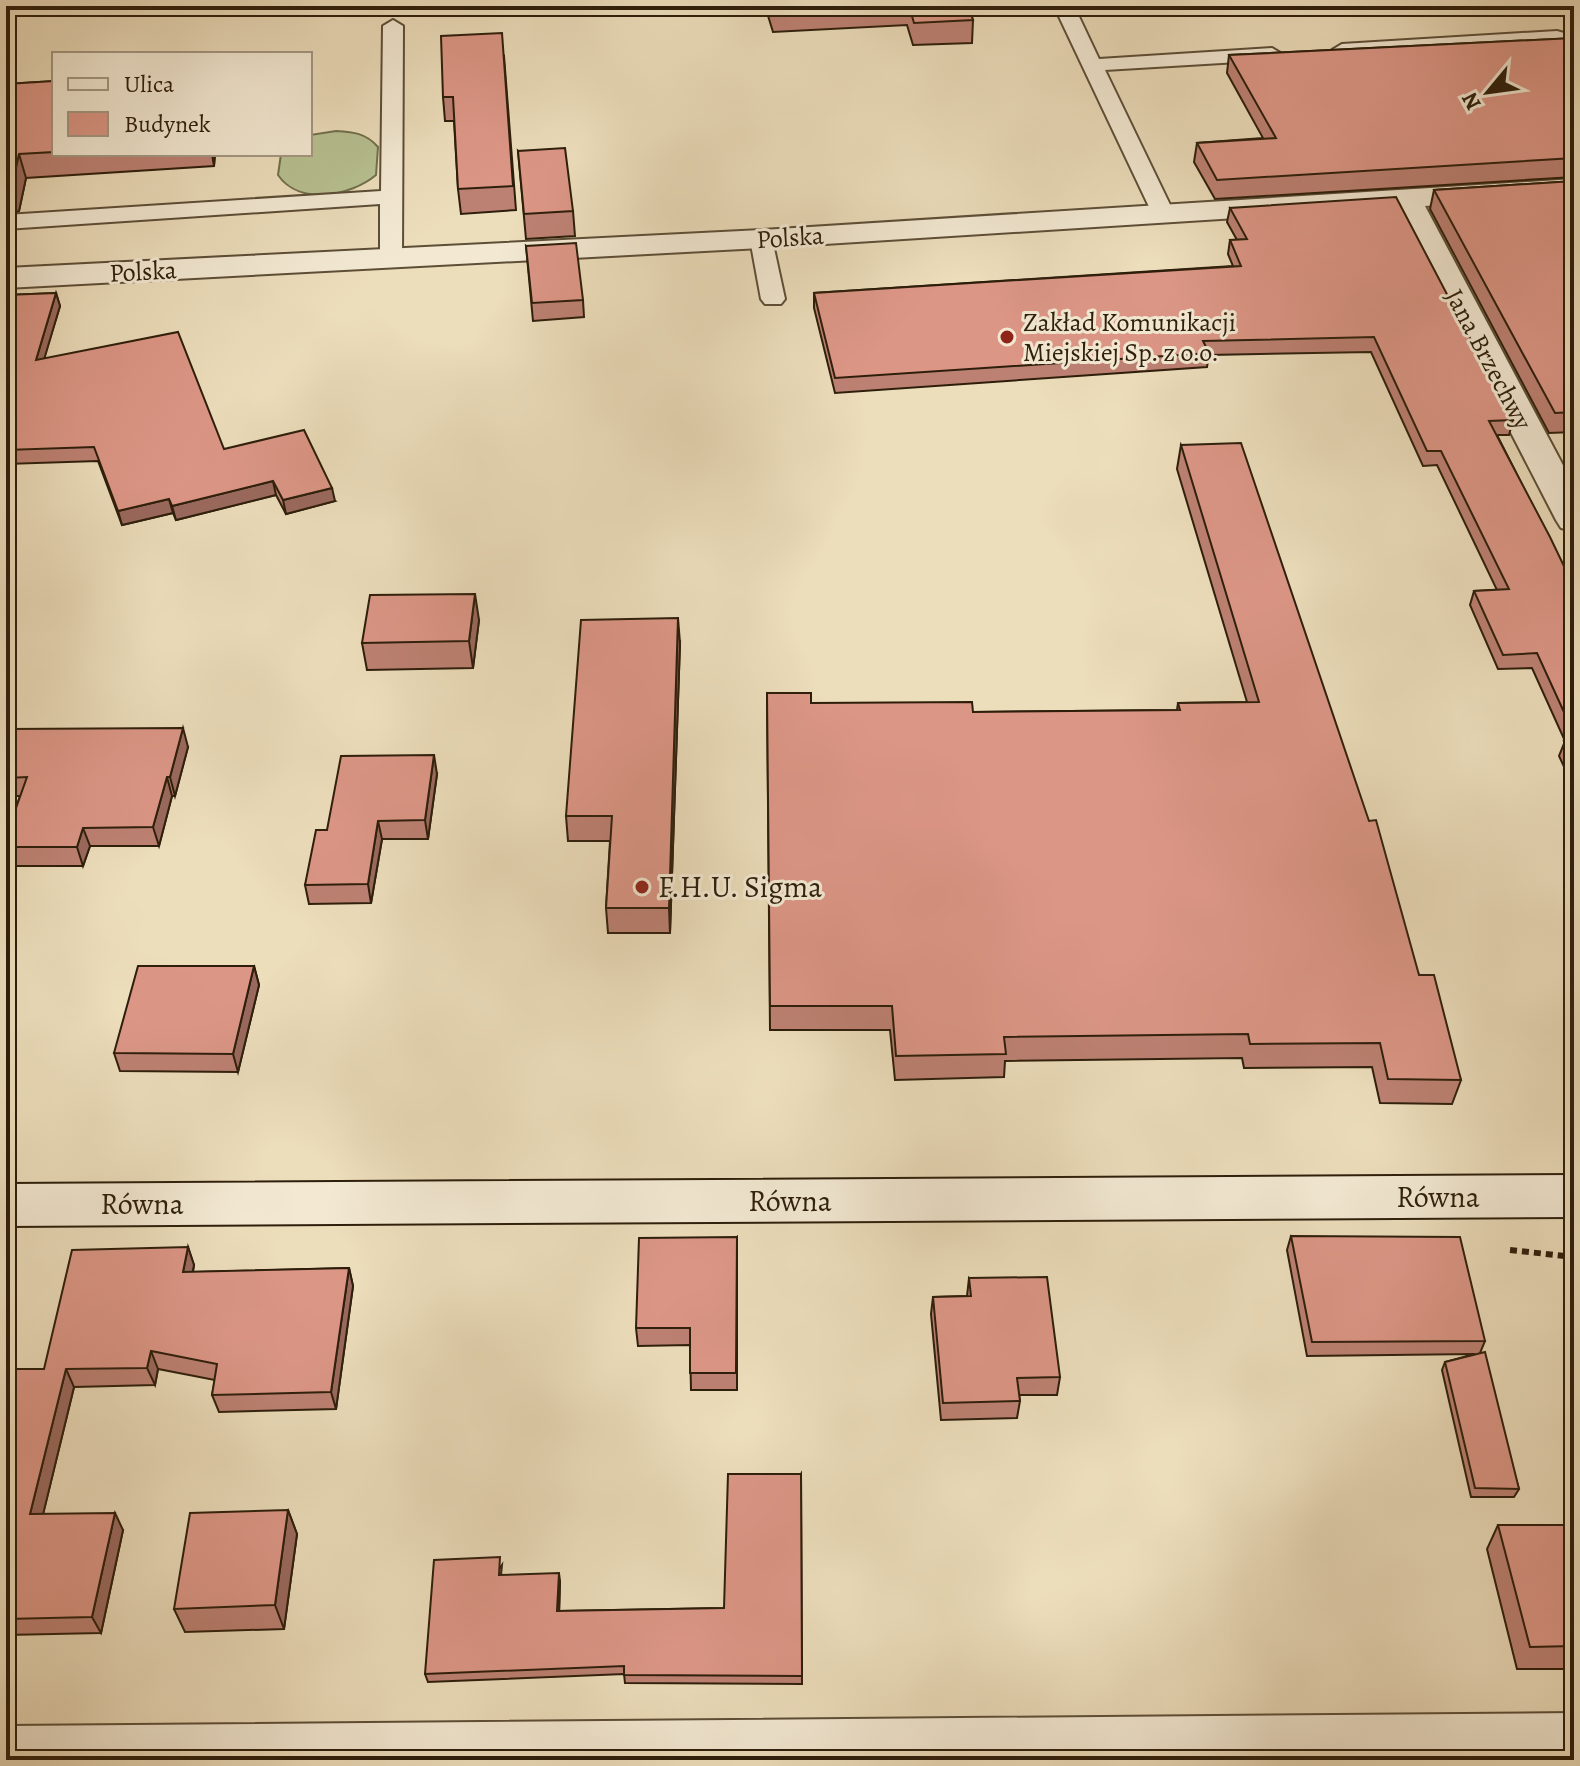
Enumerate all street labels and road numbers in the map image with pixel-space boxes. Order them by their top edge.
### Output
street label: Polska [755,218,825,257]
street label: Polska [108,252,178,291]
street label: Jana Brzechwy [1437,283,1540,436]
street label: Równa [1396,1177,1480,1217]
street label: Równa [748,1181,832,1221]
street label: Równa [100,1184,184,1224]

